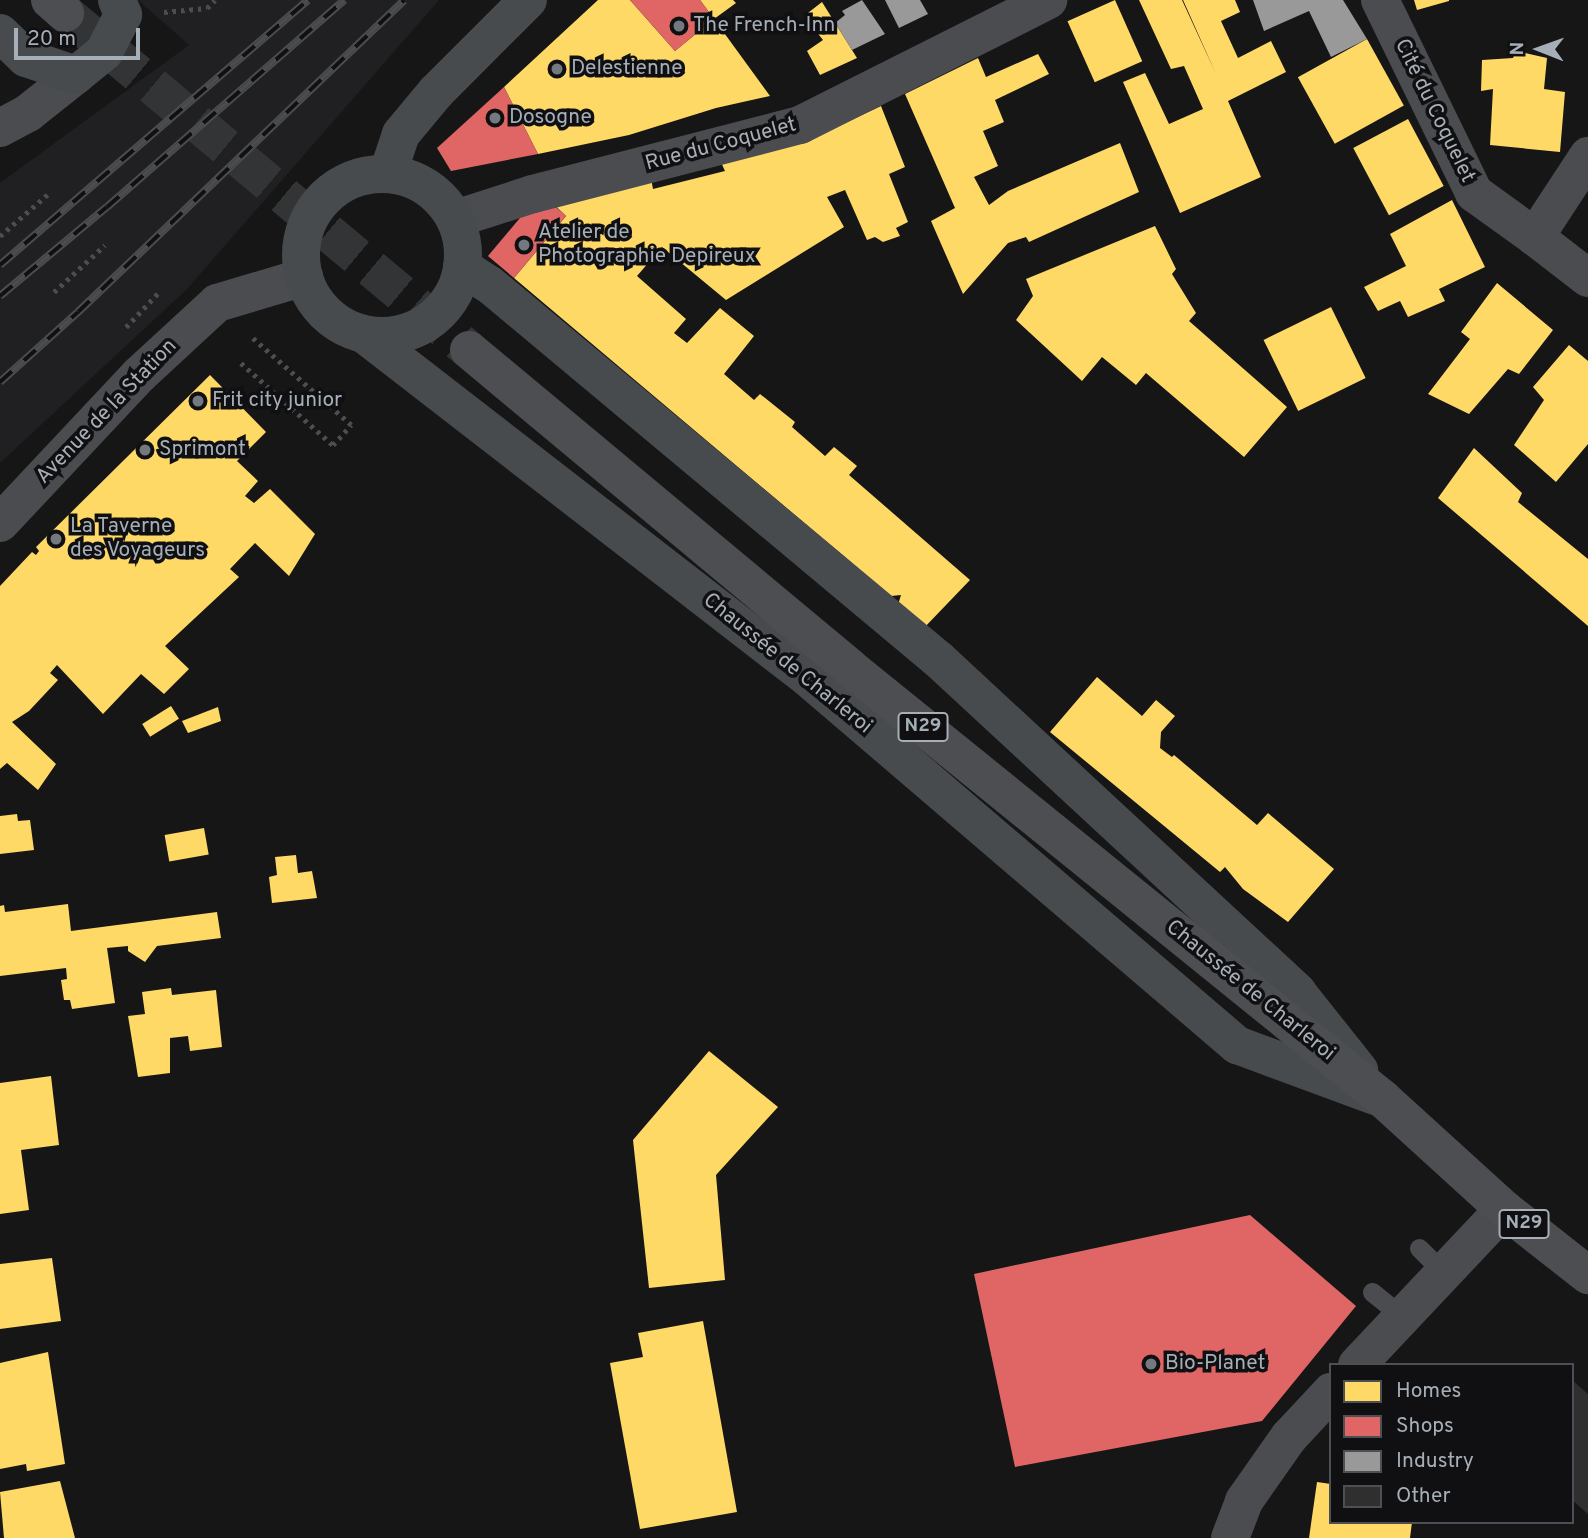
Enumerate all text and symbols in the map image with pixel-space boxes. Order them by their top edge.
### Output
place label: The French-Inn [693,13,835,39]
scale bar [18,14,144,58]
north arrow [1504,14,1574,84]
marker: The French-Inn [671,18,687,34]
text: 20 m [27,26,76,53]
street label: Cité du Coquelet [1388,35,1480,187]
text: N [1506,42,1530,56]
place label: Delestienne [571,56,683,82]
marker: Delestienne [549,61,565,77]
place label: Dosogne [509,105,592,131]
marker: Dosogne [487,110,503,126]
street label: Rue du Coquelet [643,113,799,177]
place label: Atelier de Photographie Depireux [538,220,756,270]
marker: Atelier de Photographie Depireux [516,237,532,253]
street label: Avenue de la Station [31,334,183,490]
place label: Frit city junior [212,388,342,414]
marker: Frit city junior [190,393,206,409]
place label: Sprimont [159,437,246,463]
marker: Sprimont [137,442,153,458]
place label: La Taverne des Voyageurs [70,514,206,564]
marker: La Taverne des Voyageurs [48,531,64,547]
street label: Chaussée de Charleroi [697,588,877,740]
road number: N29 [897,712,949,742]
street label: Chaussée de Charleroi [1160,915,1340,1067]
road number: N29 [1498,1208,1550,1240]
place label: Bio-Planet [1165,1351,1265,1377]
marker: Bio-Planet [1143,1356,1159,1372]
legend [1329,1363,1574,1524]
text: Homes [1396,1378,1461,1405]
text: Shops [1396,1413,1454,1440]
text: Industry [1396,1448,1474,1475]
text: Other [1396,1483,1451,1510]

